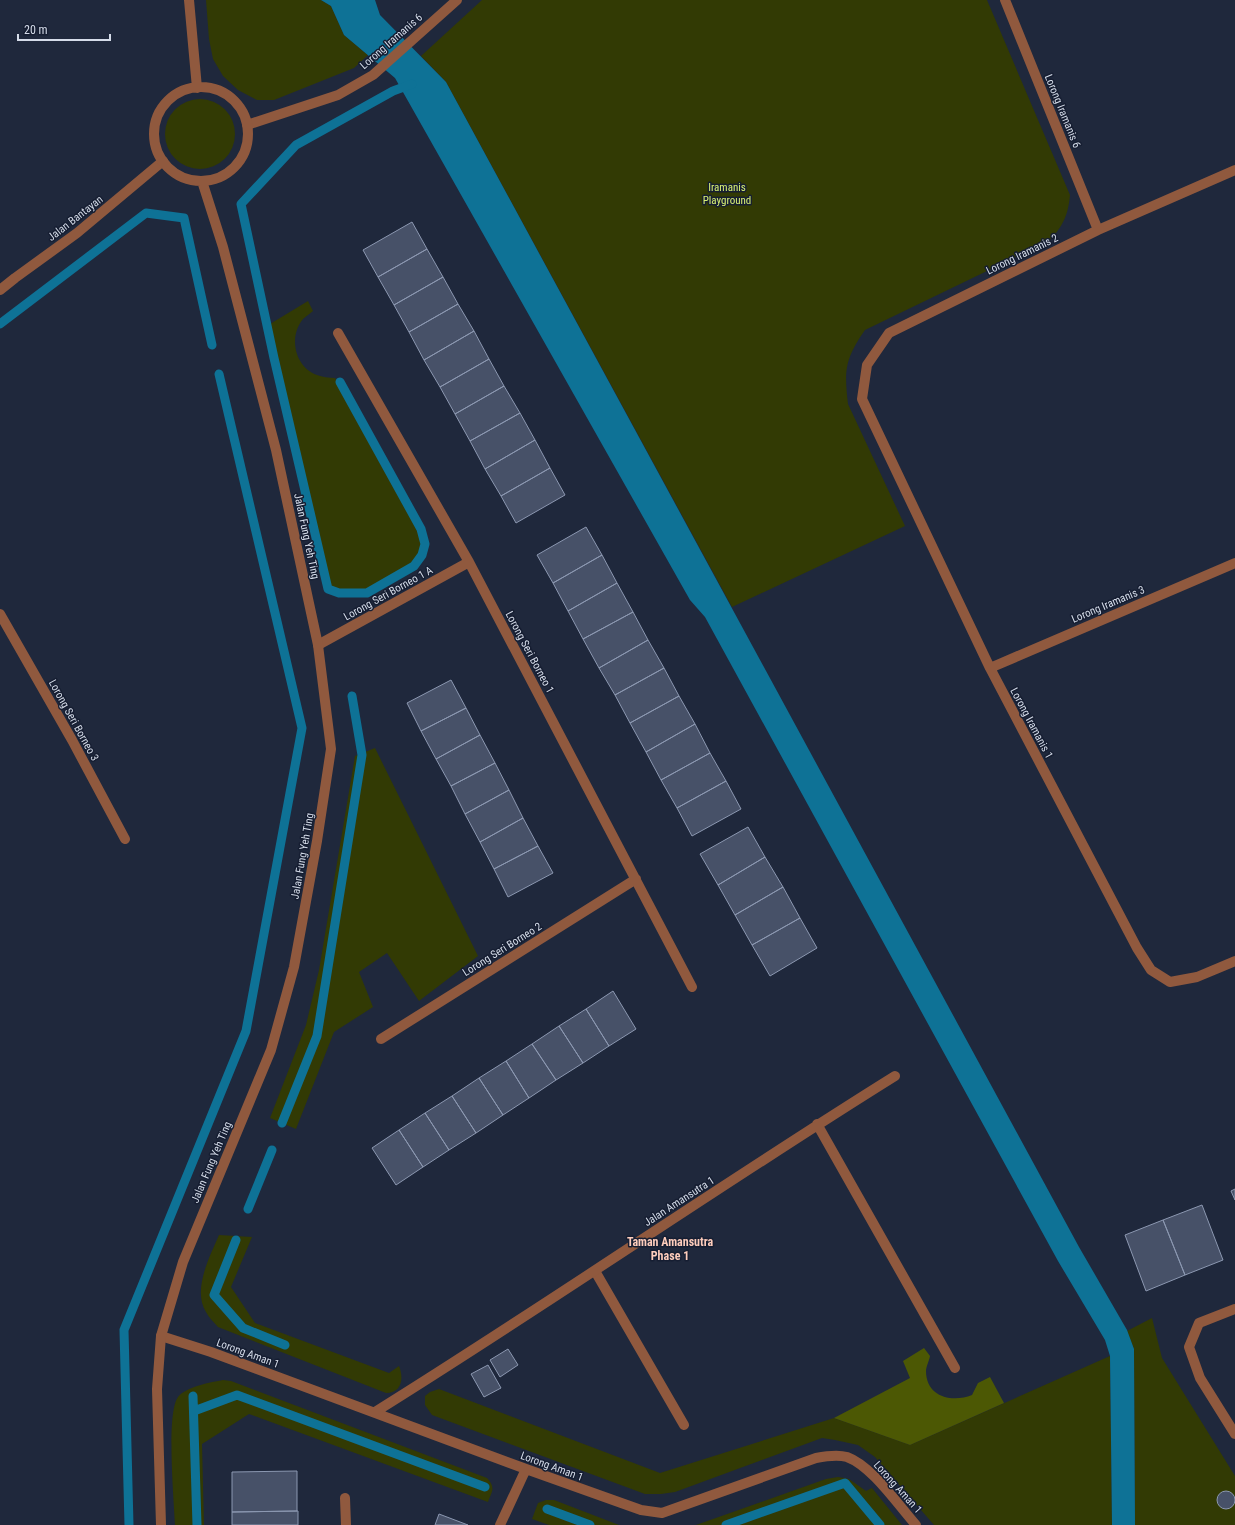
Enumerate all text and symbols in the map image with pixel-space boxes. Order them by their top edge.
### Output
street label: Lorong Iramanis 6 [358,11,425,72]
scale bar [18,16,110,42]
text: 20 m [24,23,48,37]
street label: Lorong Iramanis 6 [1042,72,1083,150]
park label: Iramanis Playground [703,181,751,207]
street label: Jalan Bantayan [45,193,105,244]
street label: Lorong Iramanis 2 [984,231,1060,277]
street label: Jalan Fung Yeh Ting [291,492,322,580]
street label: Lorong Seri Borneo 1 A [341,563,436,623]
street label: Lorong Iramanis 3 [1070,583,1147,626]
street label: Lorong Seri Borneo 1 [502,609,557,695]
street label: Lorong Seri Borneo 3 [46,677,101,763]
street label: Lorong Iramanis 1 [1007,686,1056,761]
street label: Jalan Fung Yeh Ting [289,812,316,900]
street label: Lorong Seri Borneo 2 [460,920,544,979]
street label: Jalan Fung Yeh Ting [188,1120,234,1205]
street label: Jalan Amansutra 1 [642,1174,717,1229]
district label: Taman Amansutra Phase 1 [627,1235,713,1263]
street label: Lorong Aman 1 [215,1336,281,1371]
street label: Lorong Aman 1 [519,1449,585,1484]
street label: Lorong Aman 1 [871,1458,925,1516]

